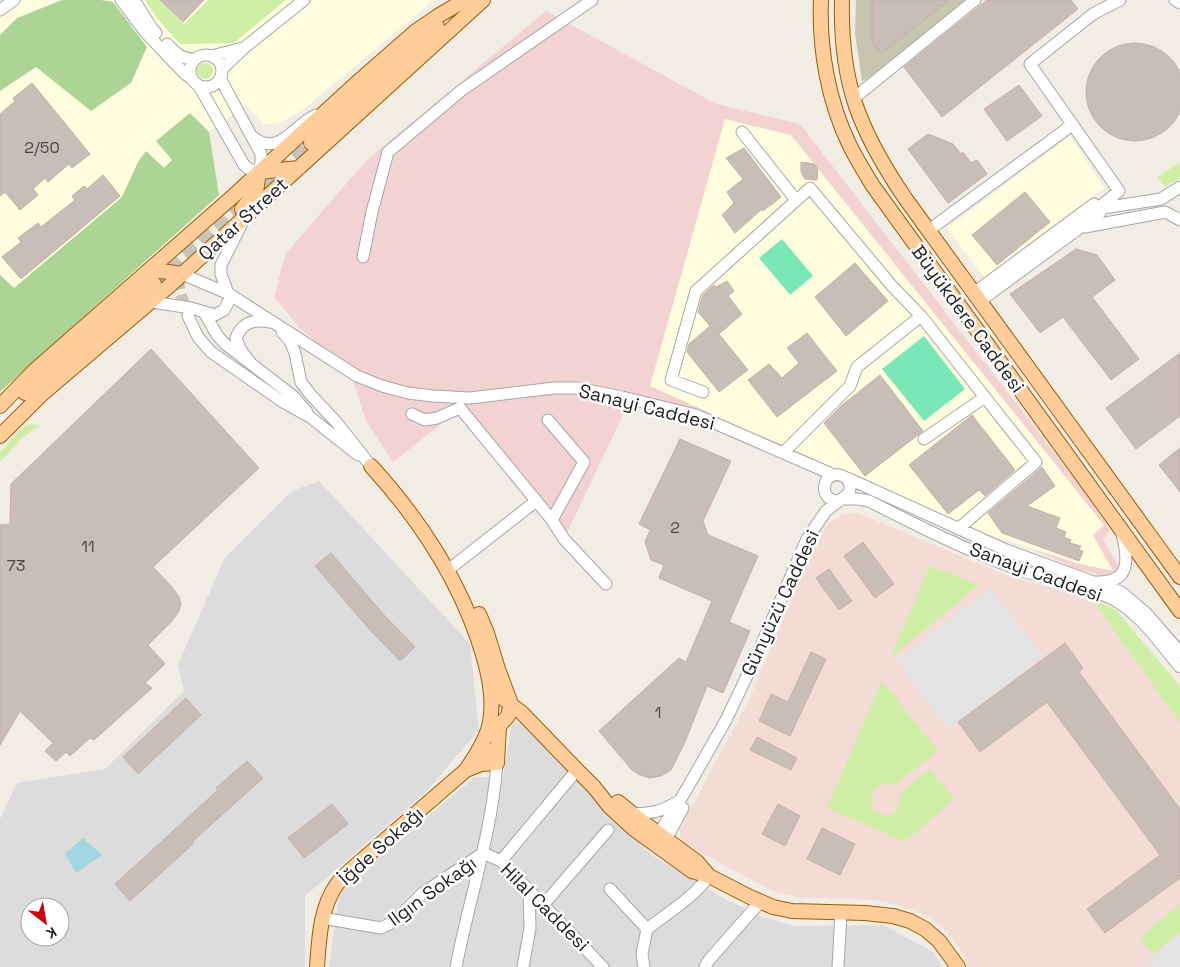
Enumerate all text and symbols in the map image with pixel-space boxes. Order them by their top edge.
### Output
house number: 2/50 [24,137,60,158]
street label: Qatar Street [193,172,293,266]
street label: Büyükdere Caddesi [906,240,1030,398]
street label: Sanayi Caddesi [576,378,718,436]
house number: 2 [670,517,680,538]
street label: Günyüzü Caddesi [735,526,825,680]
house number: 11 [81,536,95,557]
street label: Sanayi Caddesi [966,536,1106,608]
house number: 73 [7,555,25,576]
house number: 1 [655,702,661,723]
street label: İğde Sokağı [333,801,429,891]
street label: Ilgın Sokağı [383,850,481,932]
street label: Hilal Caddesi [495,857,595,957]
north arrow [20,897,70,947]
text: K [43,923,60,943]

